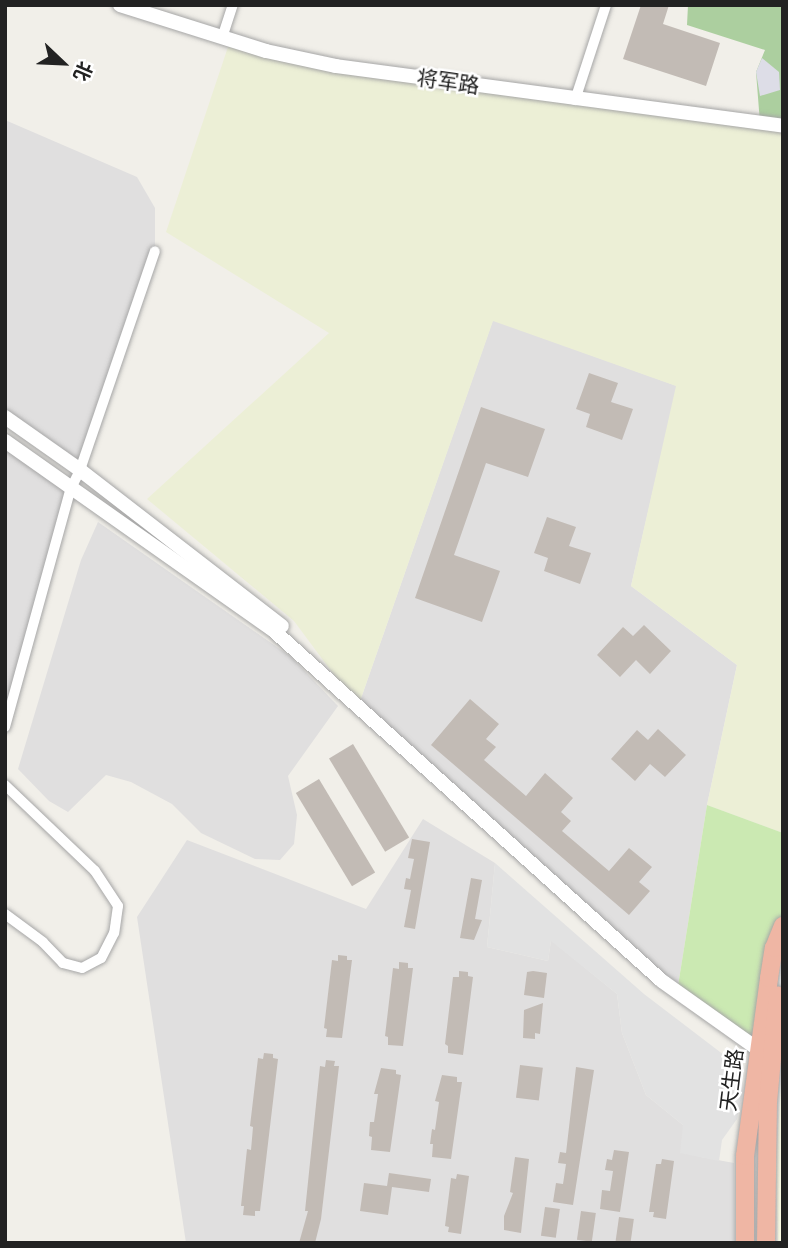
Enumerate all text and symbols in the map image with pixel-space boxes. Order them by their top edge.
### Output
north arrow [28,28,98,98]
text: 北 [68,58,97,85]
street label: 将军路 [415,65,481,99]
street label: 天生路 [716,1047,748,1113]

